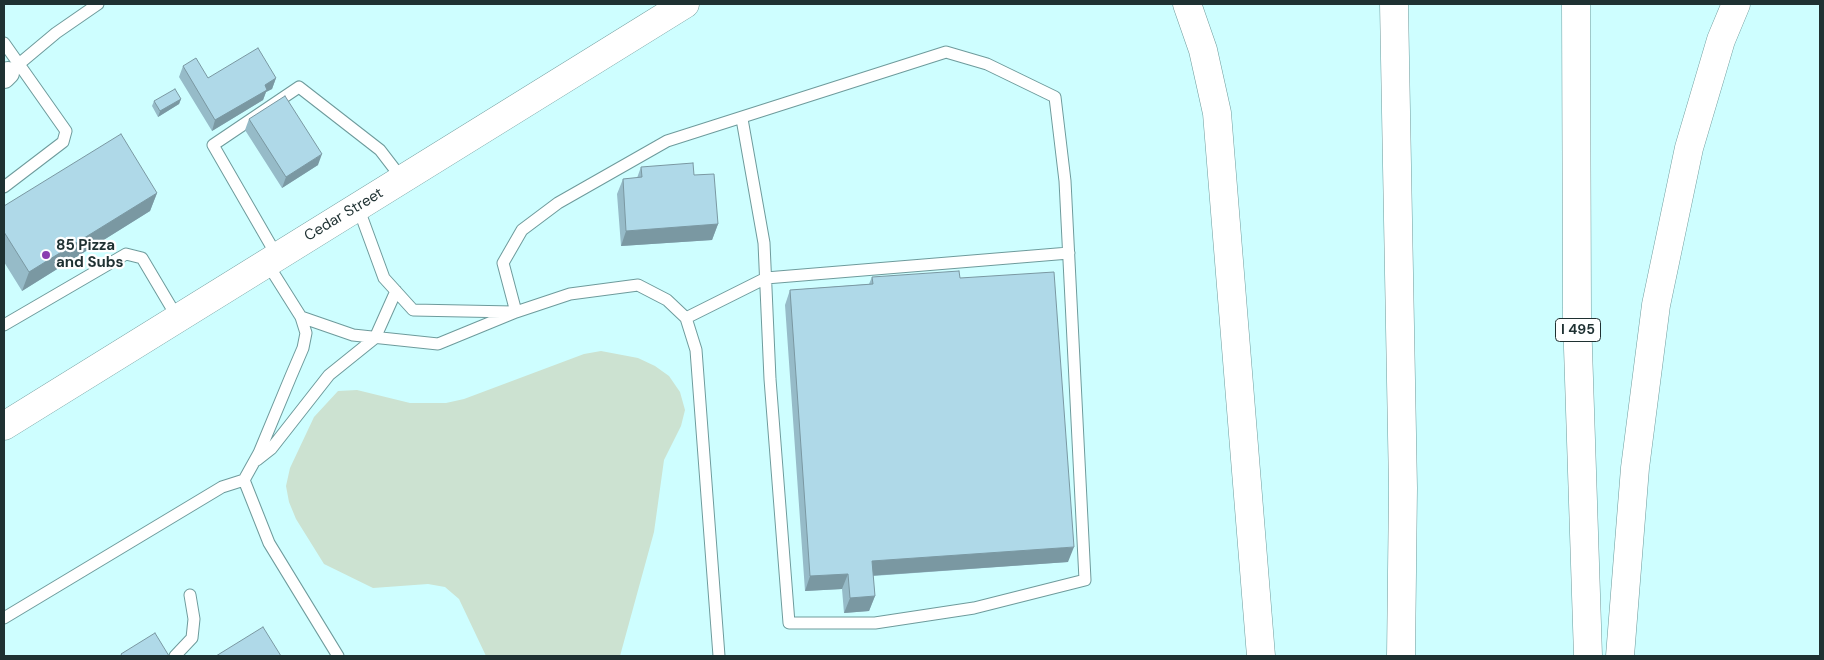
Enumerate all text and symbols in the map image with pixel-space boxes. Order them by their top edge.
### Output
street label: Cedar Street [301,184,387,246]
place label: 85 Pizza and Subs [56,237,123,272]
marker: 85 Pizza and Subs [40,249,52,261]
road number: I 495 [1556,318,1600,342]

